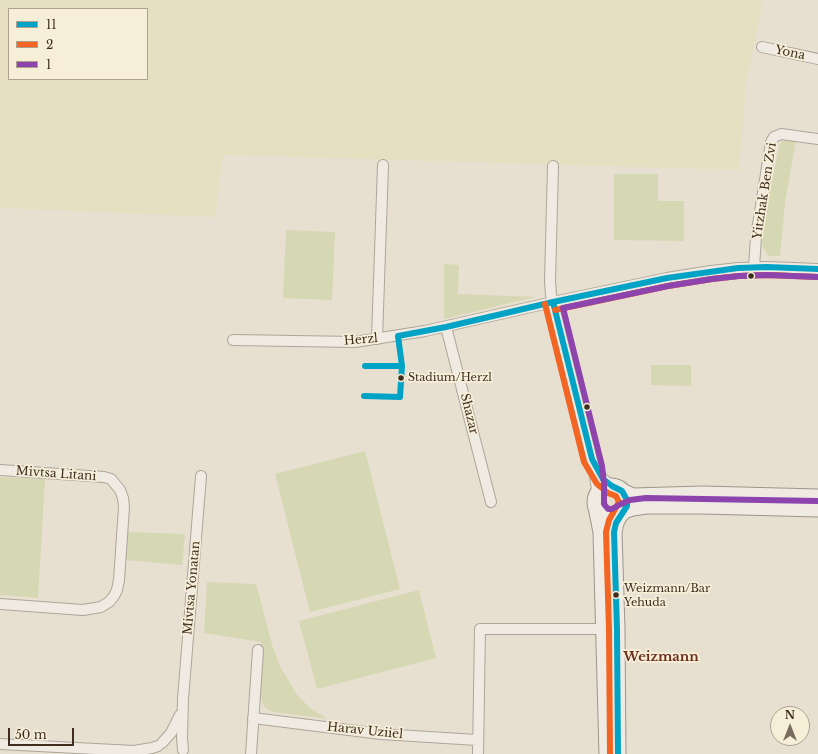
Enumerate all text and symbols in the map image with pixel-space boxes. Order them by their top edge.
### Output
legend [8,8,148,80]
text: 11 [46,17,57,32]
text: 2 [46,37,53,52]
street label: Yona [774,43,806,63]
text: 1 [46,57,51,72]
street label: Yitzhak Ben Zvi [750,142,780,240]
unlabelled marker [746,271,756,281]
street label: Herzl [343,331,379,349]
place label: Stadium/Herzl [408,371,492,385]
marker: Stadium/Herzl [396,373,406,383]
street label: Shazar [457,392,481,436]
unlabelled marker [582,402,592,412]
street label: Mivtsa Litani [15,464,97,484]
street label: Mivtsa Yonatan [181,540,203,636]
place label: Weizmann/Bar Yehuda [624,582,710,608]
marker: Weizmann/Bar Yehuda [611,590,621,600]
district label: Weizmann [623,649,699,665]
north arrow [770,706,810,746]
text: N [785,708,795,722]
scale bar [10,720,76,746]
street label: Harav Uziiel [326,720,404,742]
text: 50 m [15,727,47,742]

